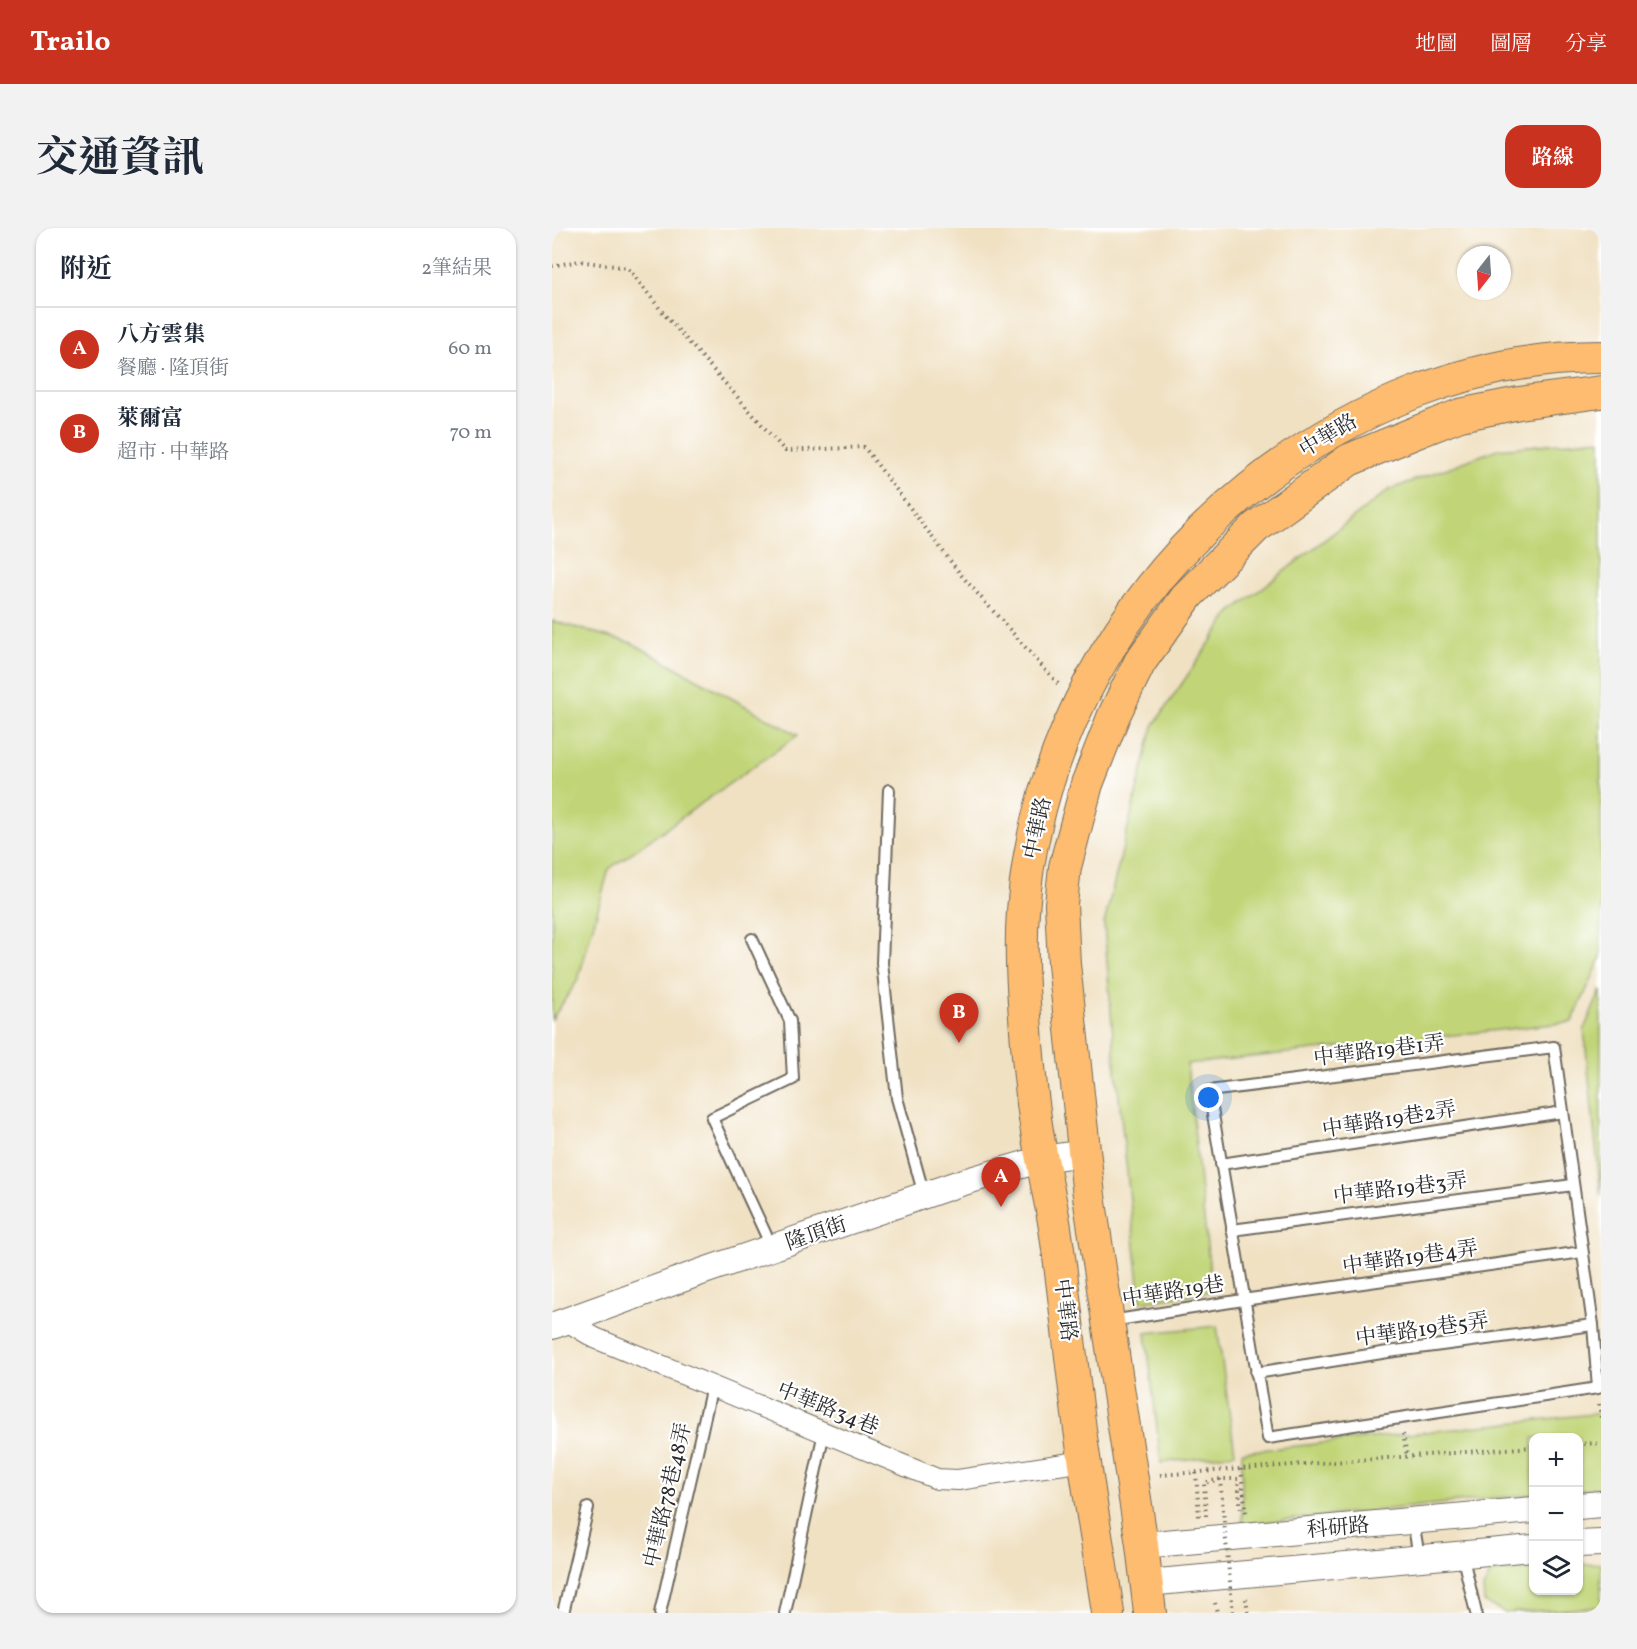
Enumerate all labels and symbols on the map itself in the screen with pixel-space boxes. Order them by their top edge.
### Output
north arrow [1457,246,1511,300]
street label: 中華路 [1294,408,1363,465]
street label: 中華路 [1018,794,1059,862]
pin: B [940,994,978,1043]
street label: 中華路19巷1弄 [1312,1029,1447,1074]
your location [1194,1083,1223,1112]
street label: 中華路19巷2弄 [1320,1096,1458,1145]
pin: A [982,1158,1020,1207]
street label: 中華路19巷3弄 [1332,1167,1469,1212]
street label: 隆頂街 [782,1210,851,1258]
street label: 中華路19巷4弄 [1341,1235,1480,1282]
street label: 中華路19巷 [1120,1270,1226,1315]
street label: 中華路 [1046,1277,1083,1343]
street label: 中華路19巷5弄 [1354,1307,1491,1354]
street label: 中華路34巷 [772,1376,883,1443]
street label: 中華路78巷48弄 [638,1420,699,1571]
street label: 科研路 [1305,1511,1371,1546]

